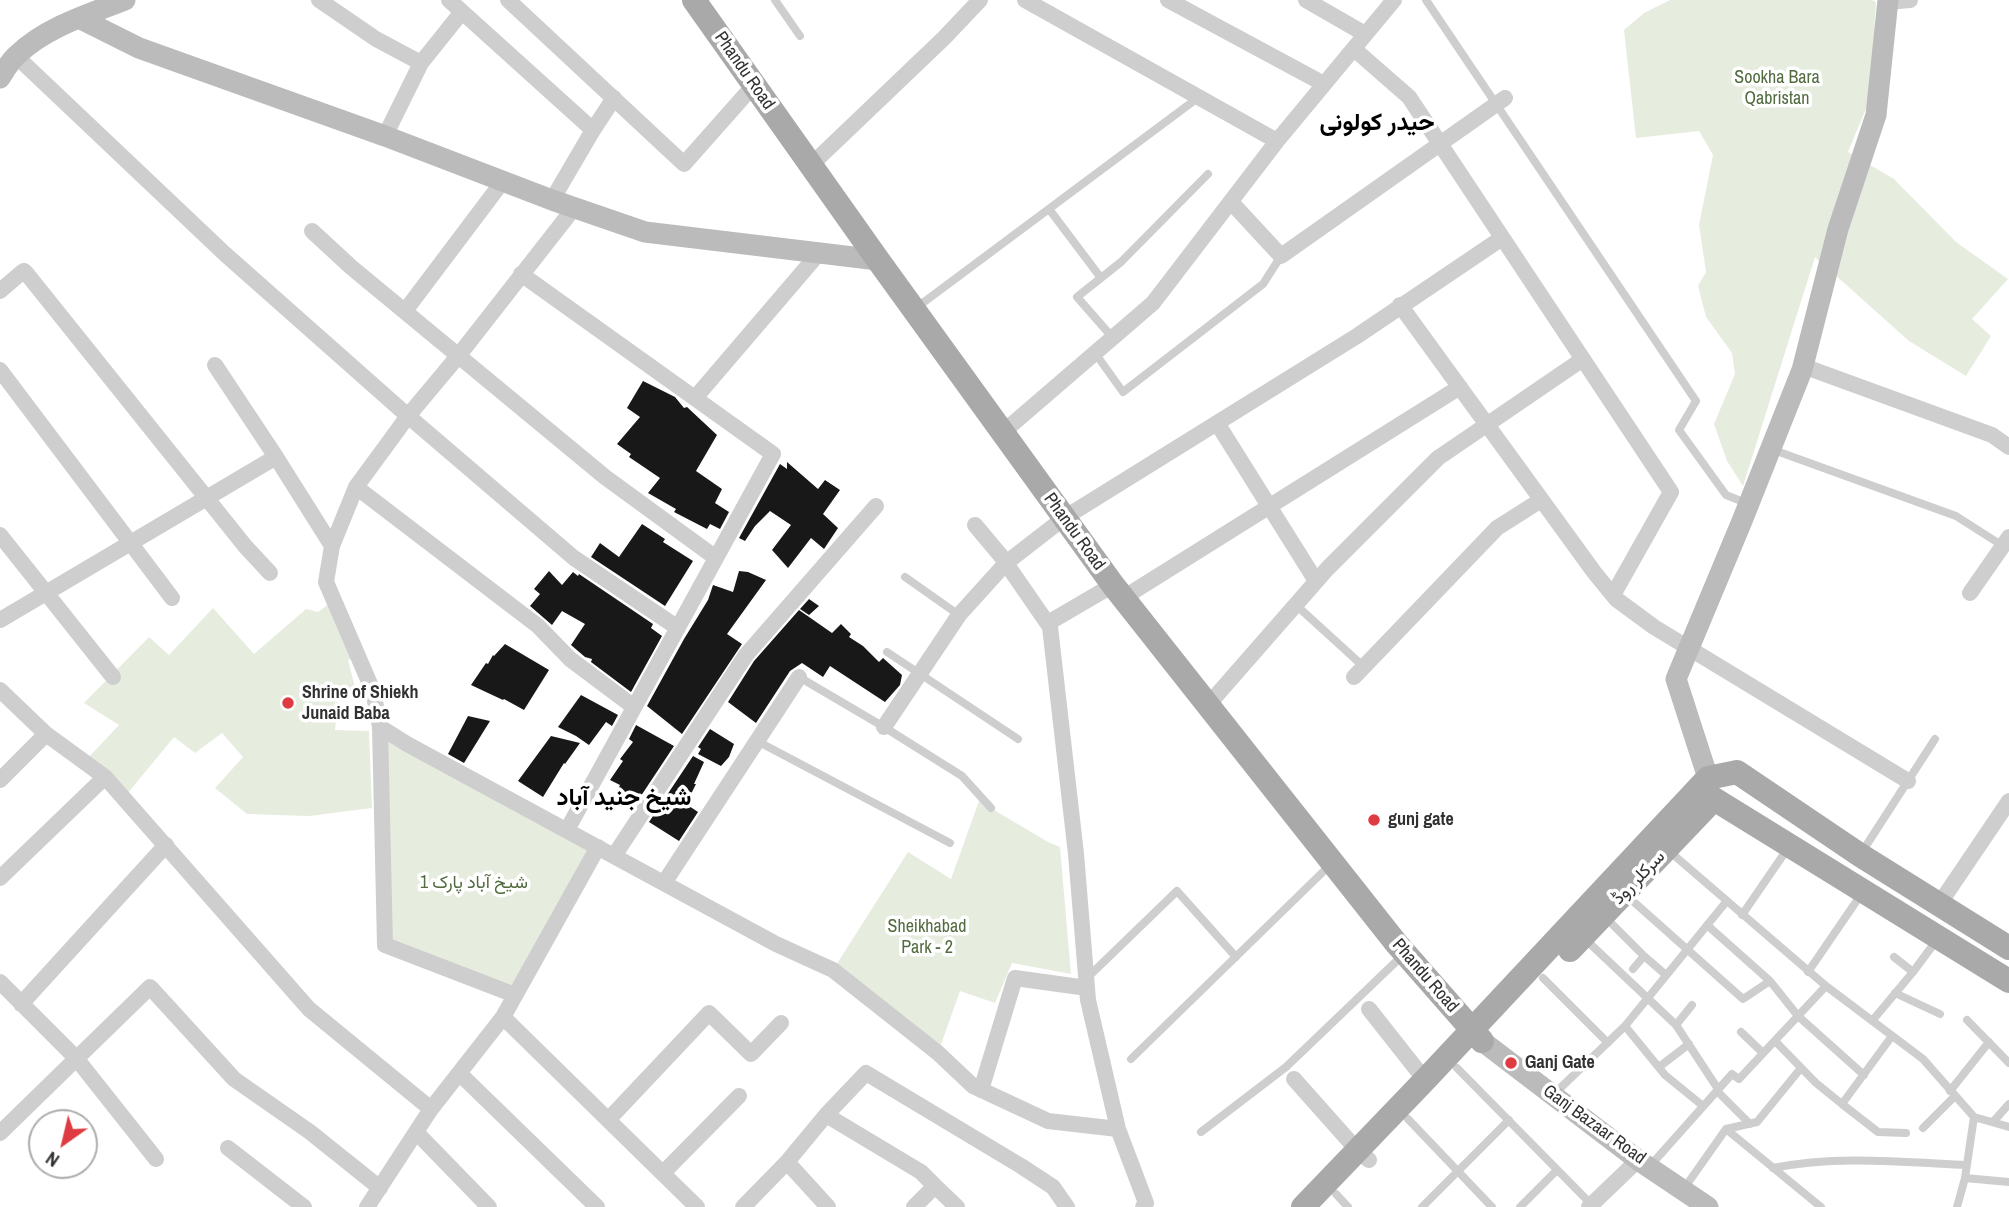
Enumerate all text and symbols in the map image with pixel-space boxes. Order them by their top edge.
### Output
street label: Phandu Road [709,28,779,114]
park label: Sookha Bara Qabristan [1734,67,1820,110]
district label: حیدر کولونی [1320,110,1434,138]
street label: Phandu Road [1039,489,1109,575]
place label: Shrine of Shiekh Junaid Baba [302,682,418,724]
marker: Shrine of Shiekh Junaid Baba [280,695,296,711]
district label: شیخ جنید آباد [556,785,692,813]
place label: gunj gate [1388,809,1454,831]
marker: gunj gate [1366,812,1382,828]
street label: سرکلر روڈ [1608,846,1670,910]
park label: شیخ آباد پارک 1 [420,872,528,894]
park label: Sheikhabad Park - 2 [888,916,966,958]
street label: Phandu Road [1387,935,1463,1017]
place label: Ganj Gate [1525,1052,1595,1074]
marker: Ganj Gate [1503,1055,1519,1071]
street label: Ganj Bazaar Road [1539,1081,1649,1169]
north arrow [28,1109,98,1179]
text: N [40,1146,64,1174]

